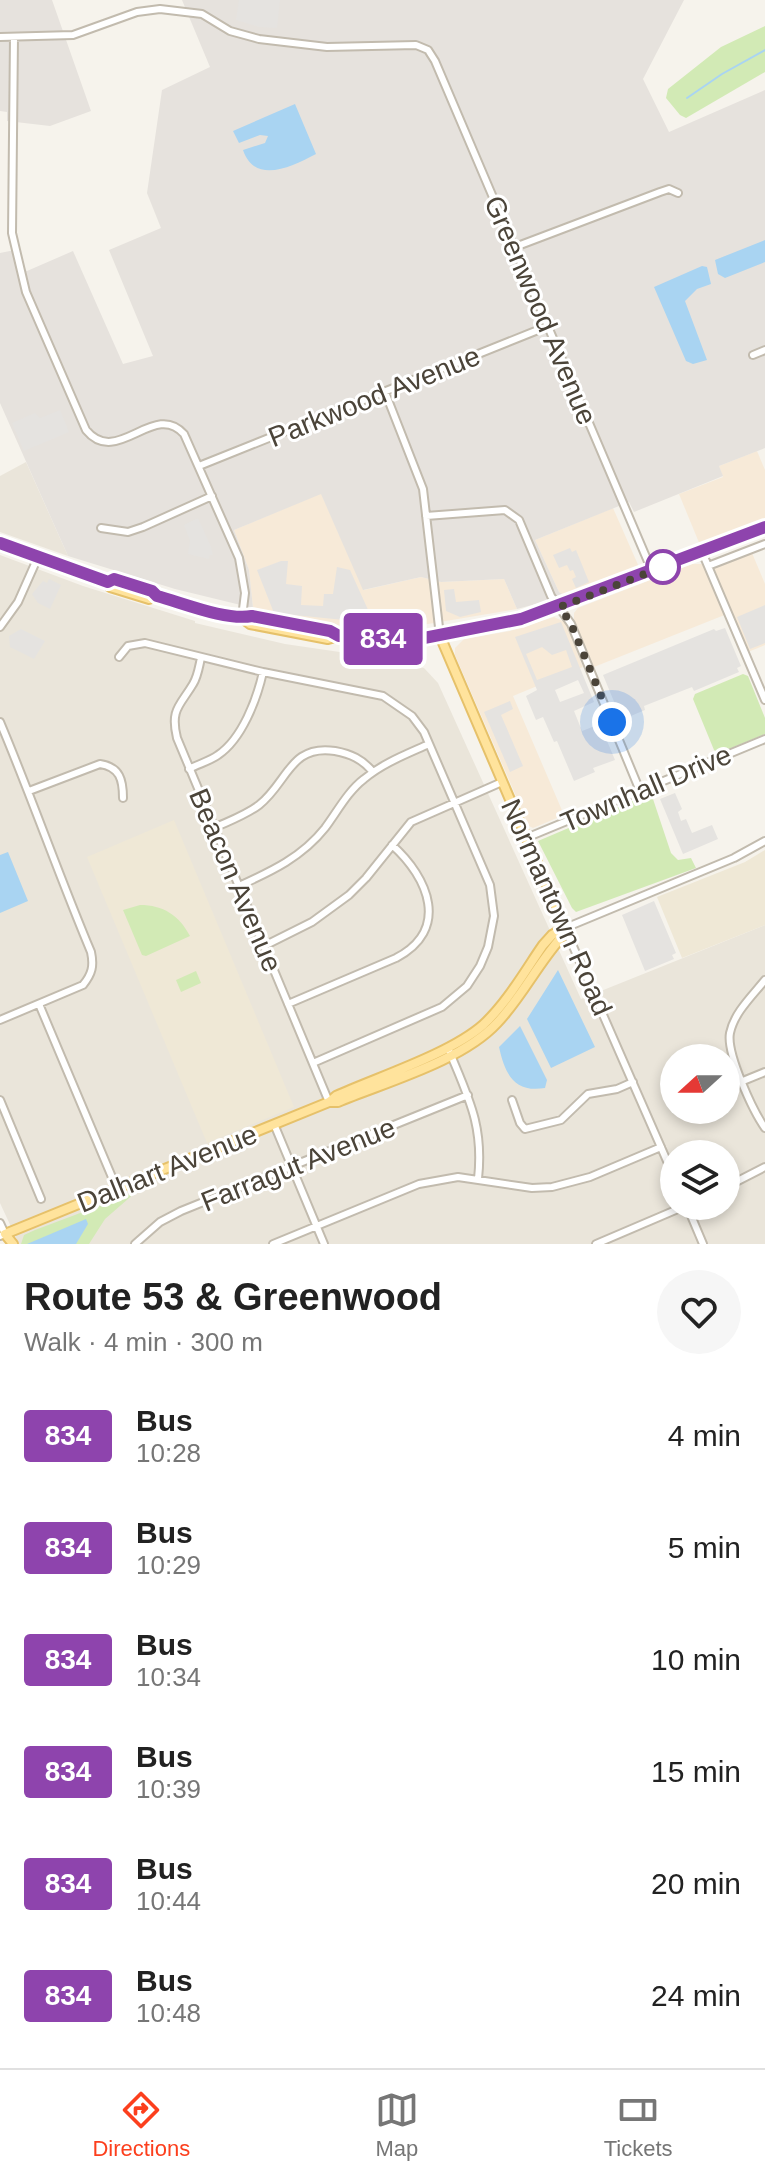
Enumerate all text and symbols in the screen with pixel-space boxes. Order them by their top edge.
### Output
street label: Greenwood Avenue [478,191,603,429]
street label: Parkwood Avenue [264,340,484,453]
unlabelled marker [646,550,680,584]
line badge: 834 [337,613,429,665]
text: 834 [360,623,406,654]
your location [592,702,632,742]
street label: Townhall Drive [556,739,736,838]
street label: Beacon Avenue [183,784,288,976]
street label: Normantown Road [495,794,618,1020]
north arrow [660,1044,740,1124]
map controls [660,1044,740,1220]
street label: Farragut Avenue [197,1111,400,1218]
street label: Dalhart Avenue [73,1118,262,1219]
button: layers [660,1140,740,1220]
button: heart [657,1270,741,1354]
text: Route 53 & Greenwood [24,1276,442,1318]
text: Walk · 4 min · 300 m [24,1327,263,1357]
text: Bus [136,1404,193,1437]
text: 4 min [668,1419,741,1452]
text: 834 [45,1420,91,1451]
text: 10:28 [136,1438,201,1468]
text: Bus [136,1516,193,1549]
text: 5 min [668,1531,741,1564]
text: 834 [45,1532,91,1563]
text: 10:29 [136,1550,201,1580]
text: Bus [136,1628,193,1661]
text: 10 min [651,1643,741,1676]
text: 834 [45,1644,91,1675]
text: 10:34 [136,1662,201,1692]
text: Bus [136,1740,193,1773]
text: 15 min [651,1755,741,1788]
text: 834 [45,1756,91,1787]
text: 10:39 [136,1774,201,1804]
text: Bus [136,1852,193,1885]
text: 20 min [651,1867,741,1900]
text: 834 [45,1868,91,1899]
text: 10:44 [136,1886,201,1916]
text: Bus [136,1964,193,1997]
text: 24 min [651,1979,741,2012]
text: 834 [45,1980,91,2011]
text: 10:48 [136,1998,201,2028]
tab: Directions [92,2088,190,2162]
tab: Map [375,2088,419,2162]
tab: Tickets [604,2088,673,2162]

